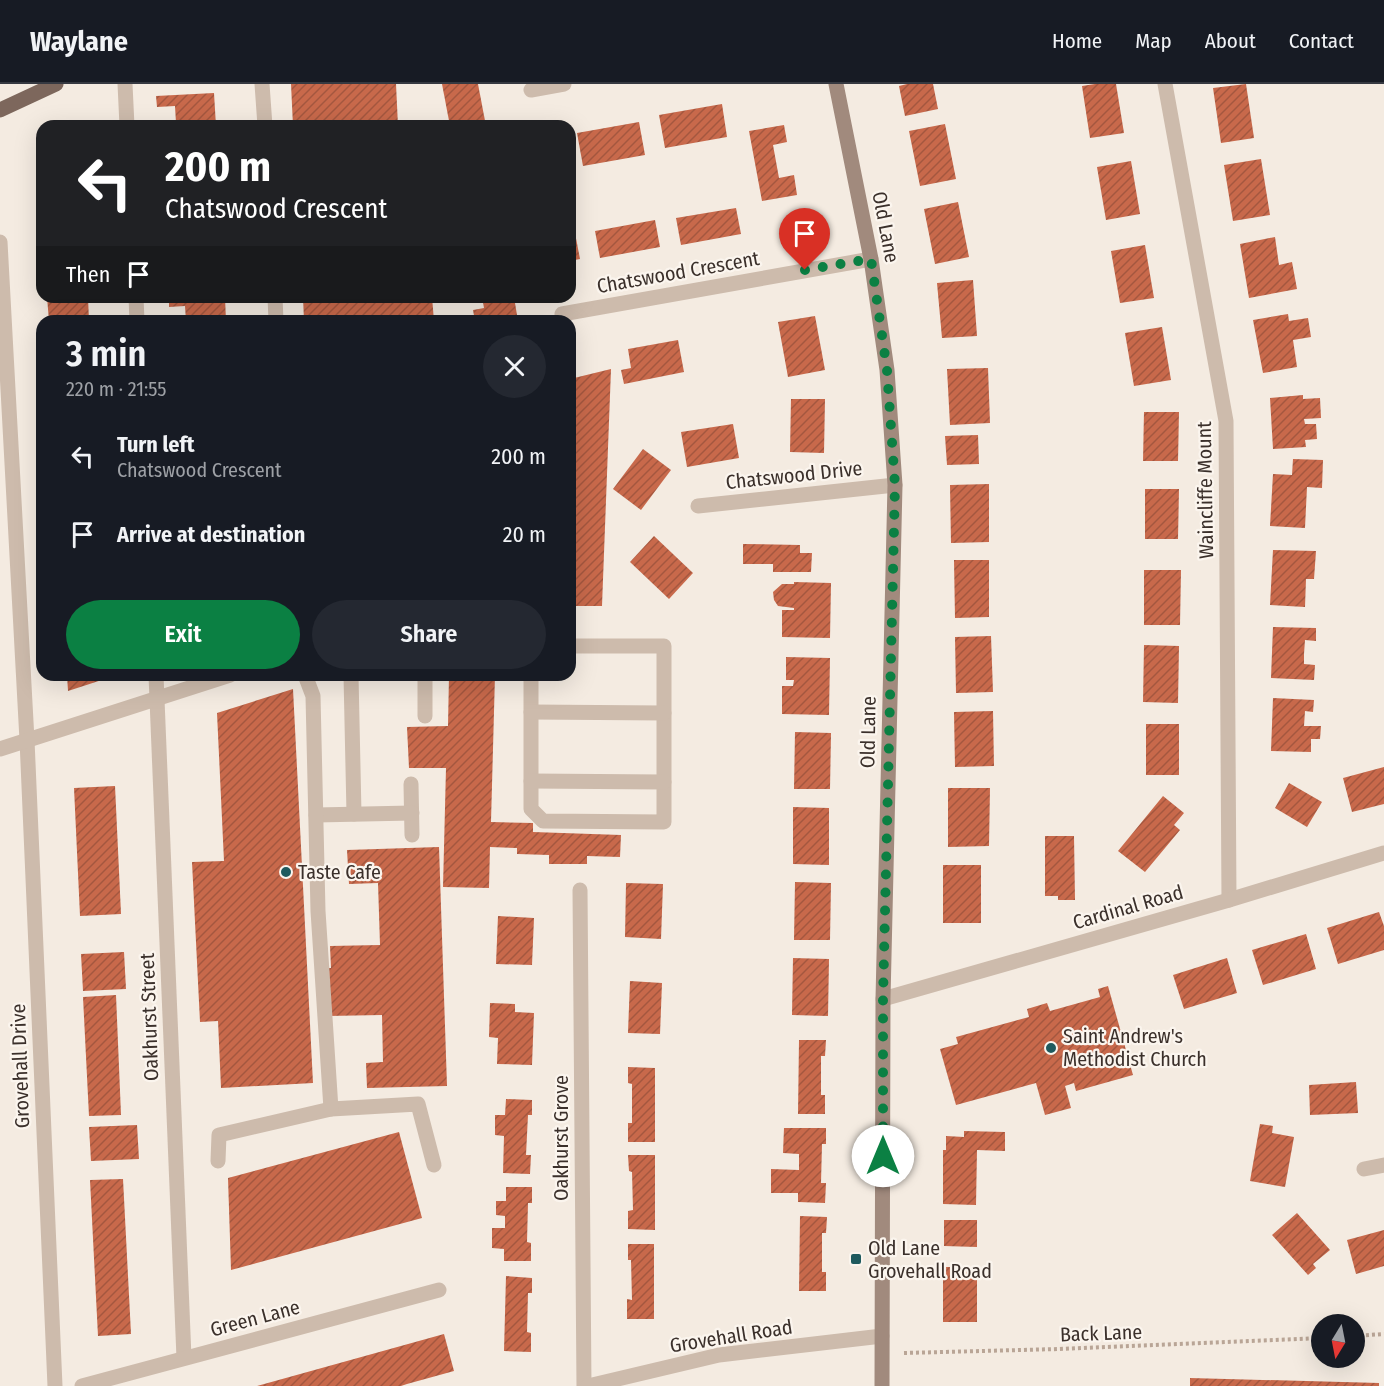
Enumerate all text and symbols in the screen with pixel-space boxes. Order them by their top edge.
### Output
text: Waylane [30,25,128,58]
text: Home [1052,28,1102,54]
text: Map [1135,28,1172,54]
text: About [1205,28,1256,54]
text: Contact [1289,28,1354,54]
text: 200 m [165,142,271,192]
icon: left [66,144,144,222]
street label: Old Lane [867,189,905,265]
text: Chatswood Crescent [165,193,387,225]
pin [779,208,830,270]
icon: arrive [788,217,821,250]
street label: Chatswood Crescent [595,246,762,298]
icon: arrive [122,258,155,291]
text: Then [66,261,110,288]
text: 3 min [66,332,146,376]
button: close [483,335,546,398]
text: 220 m · 21:55 [66,377,167,401]
street label: Waincliffe Mount [1192,421,1218,559]
text: Turn left [117,431,195,458]
icon: left [66,440,99,473]
text: 200 m [491,443,546,470]
street label: Chatswood Drive [725,456,863,494]
text: Chatswood Crescent [117,458,282,482]
icon: arrive [66,518,99,551]
text: Arrive at destination [117,521,305,548]
text: 20 m [503,521,546,548]
button: Exit [66,600,300,669]
button: Share [312,600,546,669]
street label: Old Lane [855,696,881,768]
place label: Taste Cafe [298,860,381,884]
marker: Taste Cafe [279,865,293,879]
street label: Cardinal Road [1070,880,1186,934]
street label: Oakhurst Street [135,952,163,1081]
street label: Grovehall Drive [6,1003,34,1129]
place label: Saint Andrew's Methodist Church [1063,1024,1207,1071]
marker: Saint Andrew's Methodist Church [1044,1041,1058,1055]
street label: Oakhurst Grove [549,1075,573,1201]
position arrow [851,1124,915,1188]
place label: Old Lane Grovehall Road [868,1236,992,1283]
marker: Old Lane Grovehall Road [849,1252,863,1266]
street label: Green Lane [208,1295,302,1341]
street label: Grovehall Road [668,1314,794,1358]
north arrow [1311,1314,1365,1368]
map controls [1311,1314,1365,1368]
street label: Back Lane [1059,1320,1143,1346]

